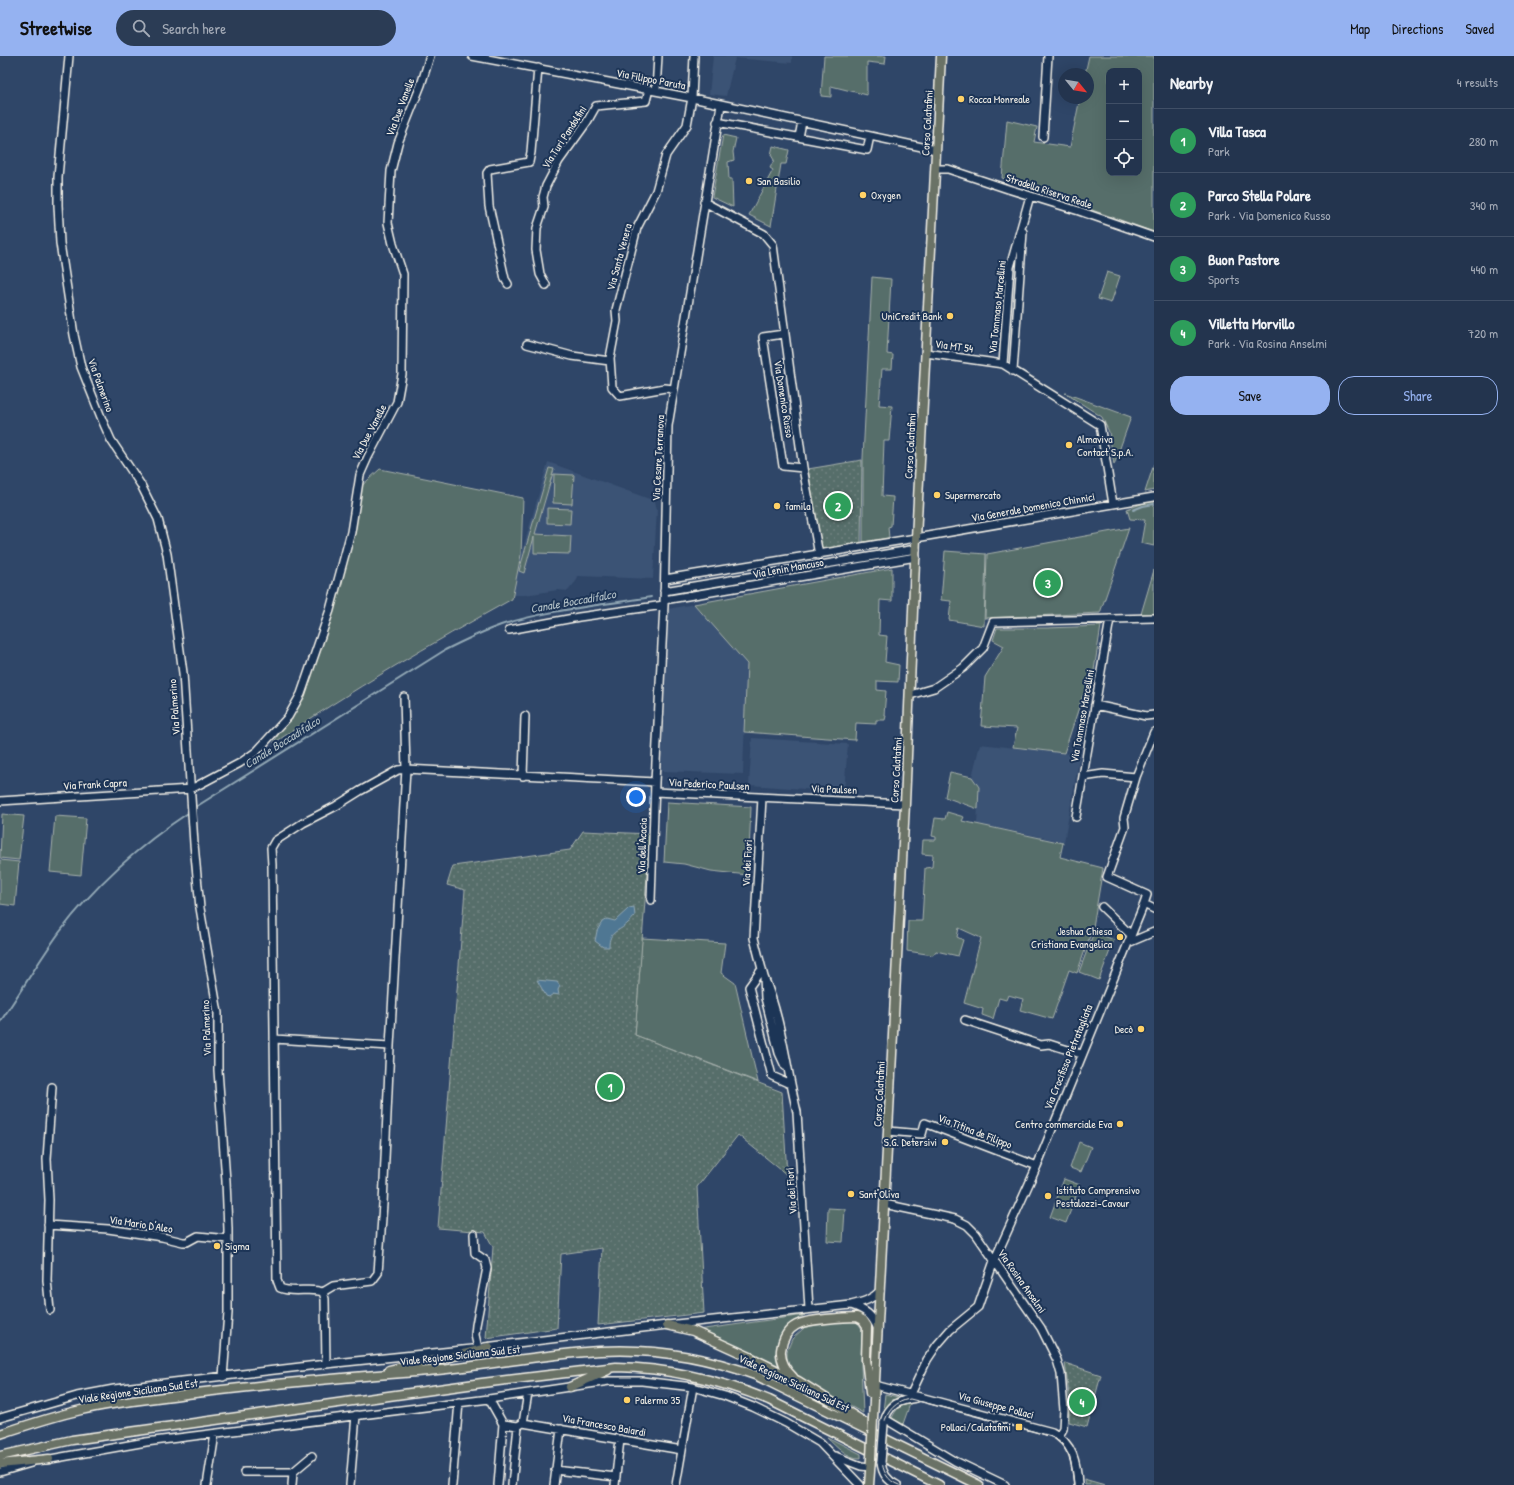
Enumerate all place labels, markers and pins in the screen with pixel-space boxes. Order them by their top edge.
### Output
place label: Rocca Monreale [969,92,1031,106]
marker: Rocca Monreale [956,94,966,104]
place label: San Basilio [757,174,801,188]
marker: San Basilio [744,176,754,186]
place label: Oxygen [871,188,901,202]
marker: Oxygen [858,190,868,200]
place label: UniCredit Bank [881,309,942,323]
marker: UniCredit Bank [945,311,955,321]
place label: Almaviva Contact S.p.A. [1077,432,1133,459]
marker: Almaviva Contact S.p.A. [1064,440,1074,450]
place label: Supermercato [945,488,1001,502]
marker: Supermercato [932,490,942,500]
pin: 2 [825,491,851,521]
place label: famila [785,499,811,513]
marker: famila [772,501,782,511]
pin: 3 [1035,568,1061,598]
place label: Jeshua Chiesa Cristiana Evangelica [1031,924,1113,951]
marker: Jeshua Chiesa Cristiana Evangelica [1115,932,1125,942]
place label: Decò [1115,1022,1134,1036]
marker: Decò [1136,1024,1146,1034]
pin: 1 [597,1072,623,1102]
place label: Centro commerciale Eva [1015,1117,1113,1131]
marker: Centro commerciale Eva [1115,1119,1125,1129]
place label: S.G. Detersivi [884,1135,937,1149]
marker: S.G. Detersivi [940,1137,950,1147]
place label: Istituto Comprensivo Pestalozzi-Cavour [1056,1183,1140,1210]
place label: Sant'Oliva [859,1187,900,1201]
marker: Sant'Oliva [846,1189,856,1199]
marker: Istituto Comprensivo Pestalozzi-Cavour [1043,1191,1053,1201]
place label: Sigma [225,1239,250,1253]
marker: Sigma [212,1241,222,1251]
pin: 4 [1069,1387,1095,1417]
place label: Palermo 35 [635,1393,681,1407]
marker: Palermo 35 [622,1395,632,1405]
place label: Pollaci/Calatafimi [941,1420,1011,1434]
marker: Pollaci/Calatafimi [1014,1422,1024,1432]

